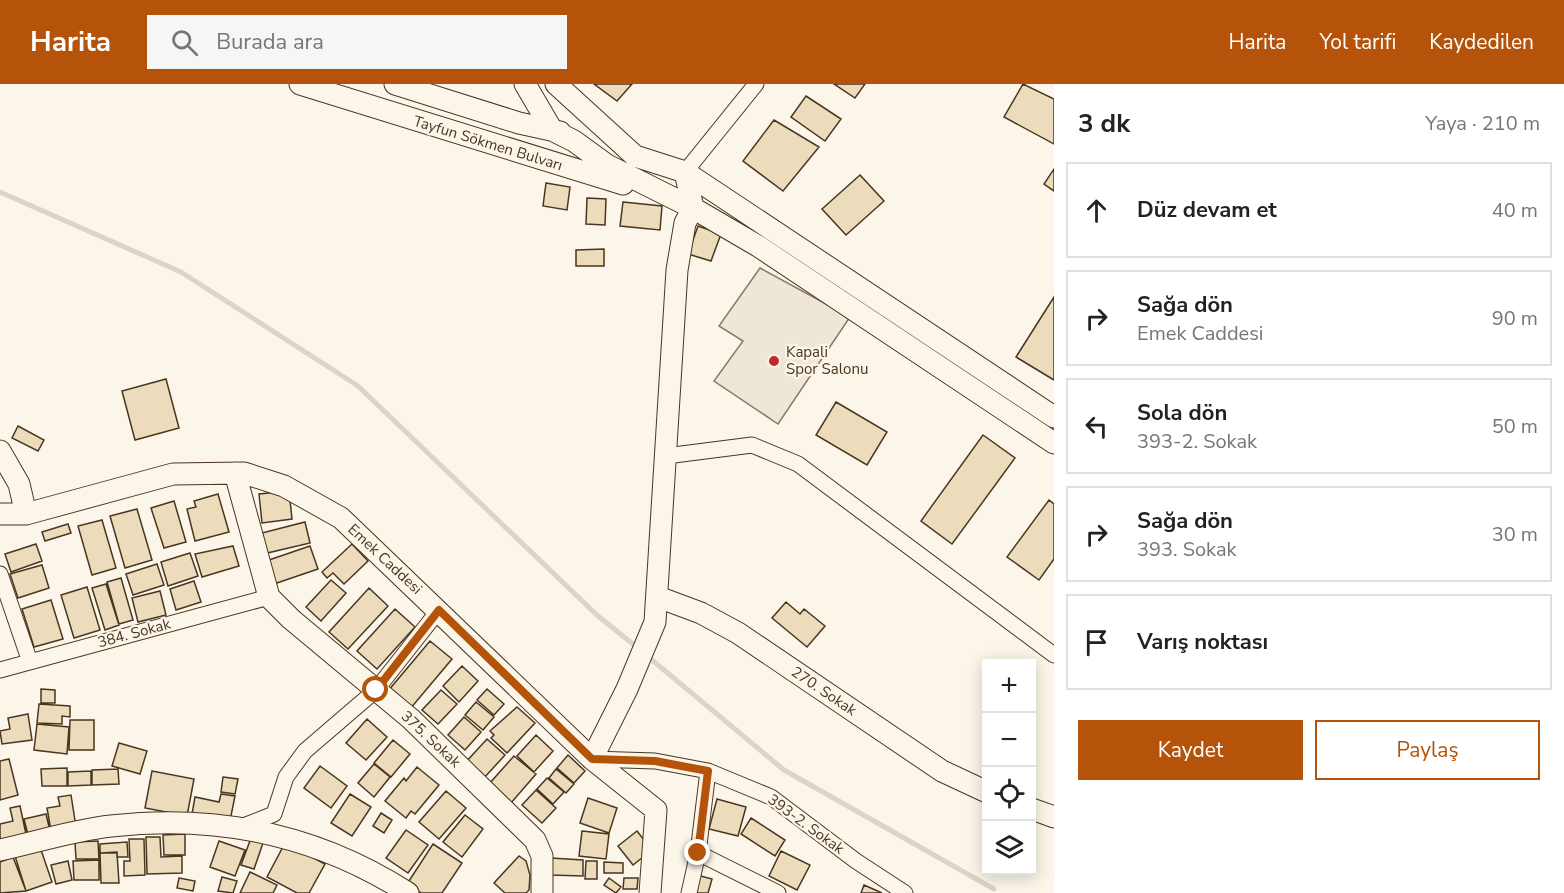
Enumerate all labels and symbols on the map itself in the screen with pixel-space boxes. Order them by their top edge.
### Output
street label: Tayfun Sökmen Bulvarı [411,111,565,175]
place label: Kapali Spor Salonu [786,342,868,379]
marker: Kapali Spor Salonu [767,354,781,368]
street label: Emek Caddesi [343,519,427,599]
street label: 384. Sokak [95,614,173,652]
street label: 270. Sokak [787,662,861,720]
route start [362,676,388,702]
street label: 375. Sokak [397,706,466,772]
street label: 393-2. Sokak [764,789,849,859]
route end [684,839,710,865]

